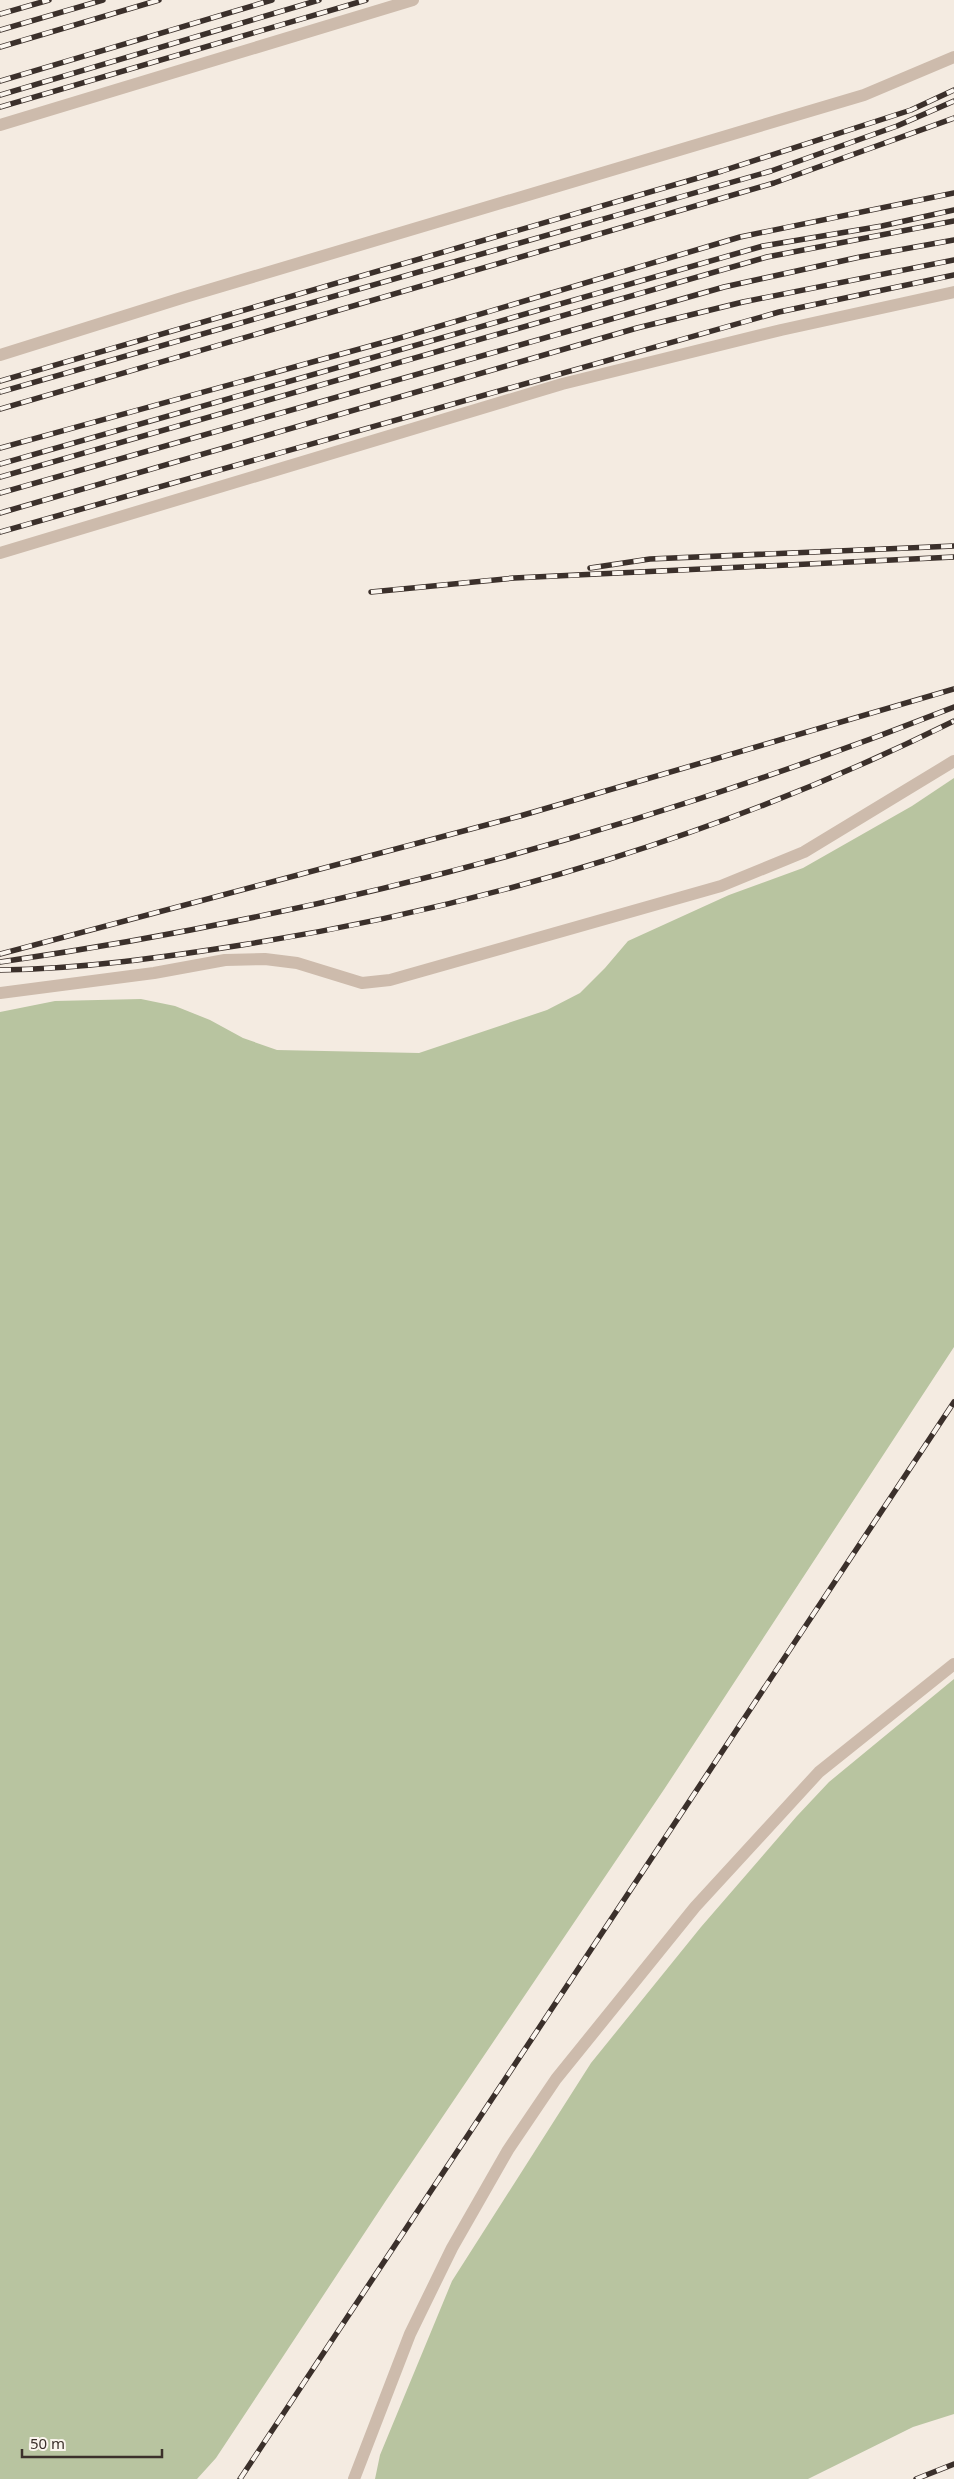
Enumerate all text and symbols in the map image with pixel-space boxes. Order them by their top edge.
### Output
scale bar [22,2426,162,2458]
text: 50 m [30,2433,65,2453]

